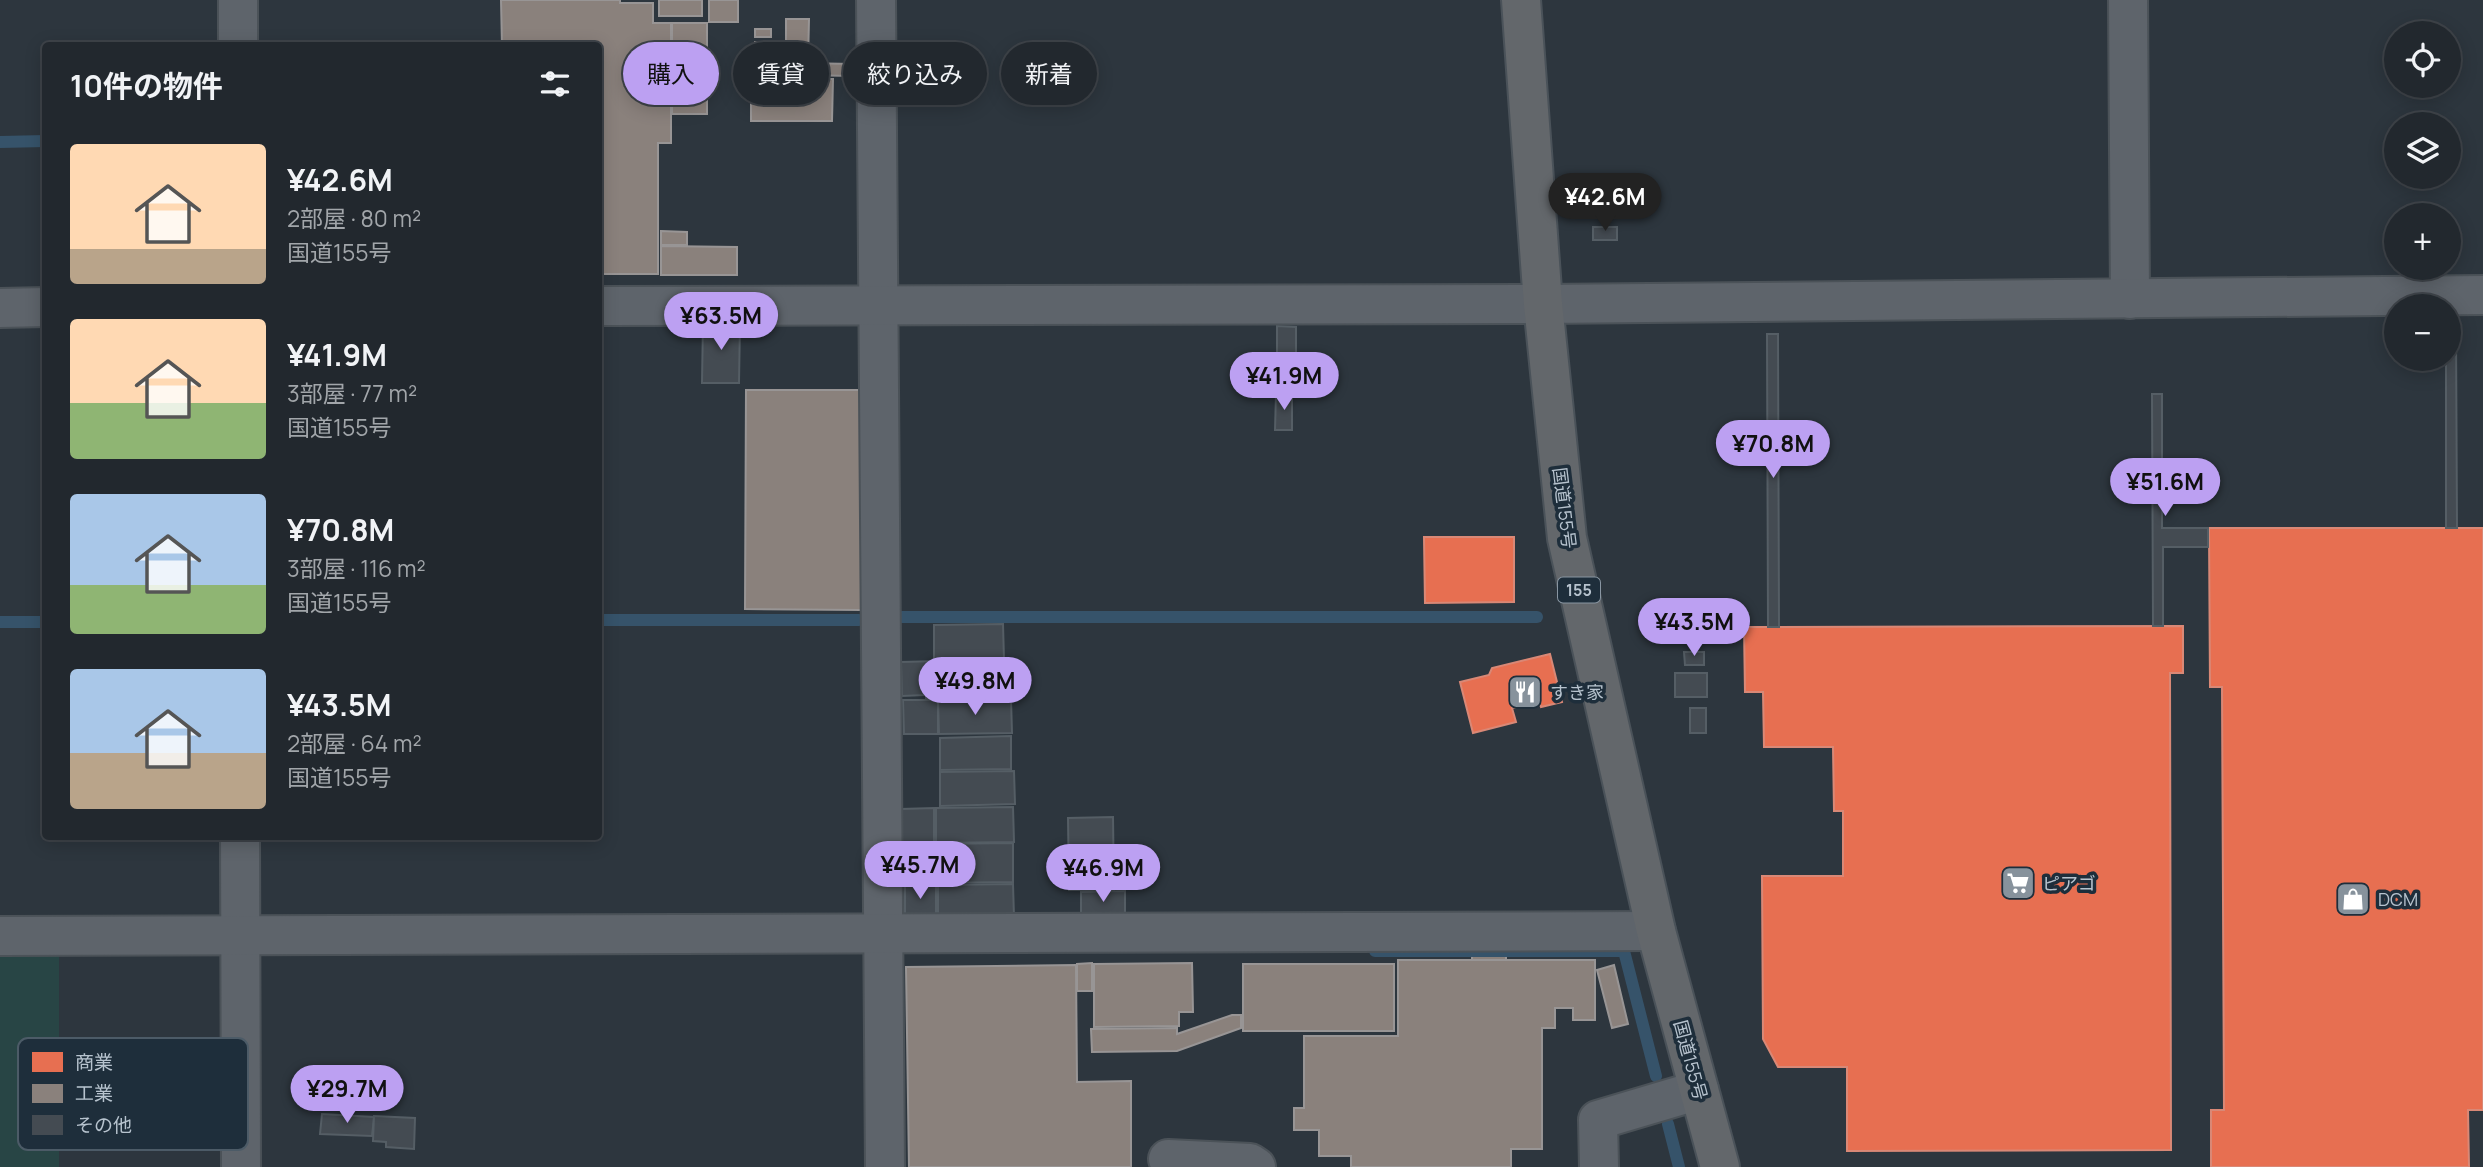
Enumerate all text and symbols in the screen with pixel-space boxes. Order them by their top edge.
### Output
map controls [2384,21,2461,371]
button: locate [2384,21,2461,98]
chip: 購入 [623,42,719,105]
chip: 賃貸 [733,42,829,105]
chip: 絞り込み [843,42,987,105]
chip: 新着 [1001,42,1097,105]
text: 10件の物件 [70,65,223,106]
icon: filters [536,65,574,103]
button: layers [2384,112,2461,189]
text: ¥42.6M [287,159,393,200]
icon: home [126,172,210,256]
pin: ¥42.6M [1548,174,1662,233]
text: ¥42.6M [1564,180,1646,212]
text: 2部屋 · 80 m² [287,202,421,234]
button: + [2384,203,2461,280]
text: 国道155号 [287,236,392,268]
pin: ¥63.5M [664,292,778,352]
button: − [2384,294,2461,371]
text: ¥63.5M [680,299,762,331]
text: ¥41.9M [287,334,387,375]
icon: home [126,347,210,431]
pin: ¥41.9M [1227,352,1341,412]
text: ¥41.9M [1246,359,1322,391]
text: 3部屋 · 77 m² [287,377,417,409]
text: 国道155号 [287,411,392,443]
pin: ¥70.8M [1716,420,1830,480]
text: ¥70.8M [1732,427,1814,459]
pin: ¥51.6M [2108,458,2222,518]
text: ¥51.6M [2126,465,2204,497]
street label: 国道155号 [1548,466,1582,550]
text: ¥70.8M [287,509,394,550]
icon: home [126,522,210,606]
text: 3部屋 · 116 m² [287,552,426,584]
road number: 155 [1558,578,1600,603]
text: 国道155号 [287,586,392,618]
pin: ¥43.5M [1637,598,1751,658]
text: ¥43.5M [1654,605,1734,637]
pin: ¥49.8M [918,658,1032,717]
text: ¥49.8M [935,664,1015,696]
restaurant icon: すき家 [1506,673,1544,711]
place label: すき家 [1550,680,1604,704]
text: ¥43.5M [287,684,391,725]
icon: home [126,697,210,781]
text: 2部屋 · 64 m² [287,727,422,759]
text: 国道155号 [287,761,392,793]
pin: ¥45.7M [863,842,977,901]
pin: ¥46.9M [1046,844,1160,904]
text: ¥45.7M [881,848,959,880]
text: ¥46.9M [1062,851,1144,883]
supermarket icon: ピアゴ [1999,864,2037,902]
place label: ピアゴ [2042,871,2096,895]
shop icon: DCM [2334,880,2372,918]
place label: DCM [2378,887,2418,911]
street label: 国道155号 [1669,1017,1713,1103]
legend [18,1038,248,1150]
text: 商業 [75,1049,113,1075]
pin: ¥29.7M [290,1066,404,1125]
text: ¥29.7M [307,1072,387,1104]
text: 工業 [75,1080,113,1106]
text: その他 [75,1112,132,1138]

